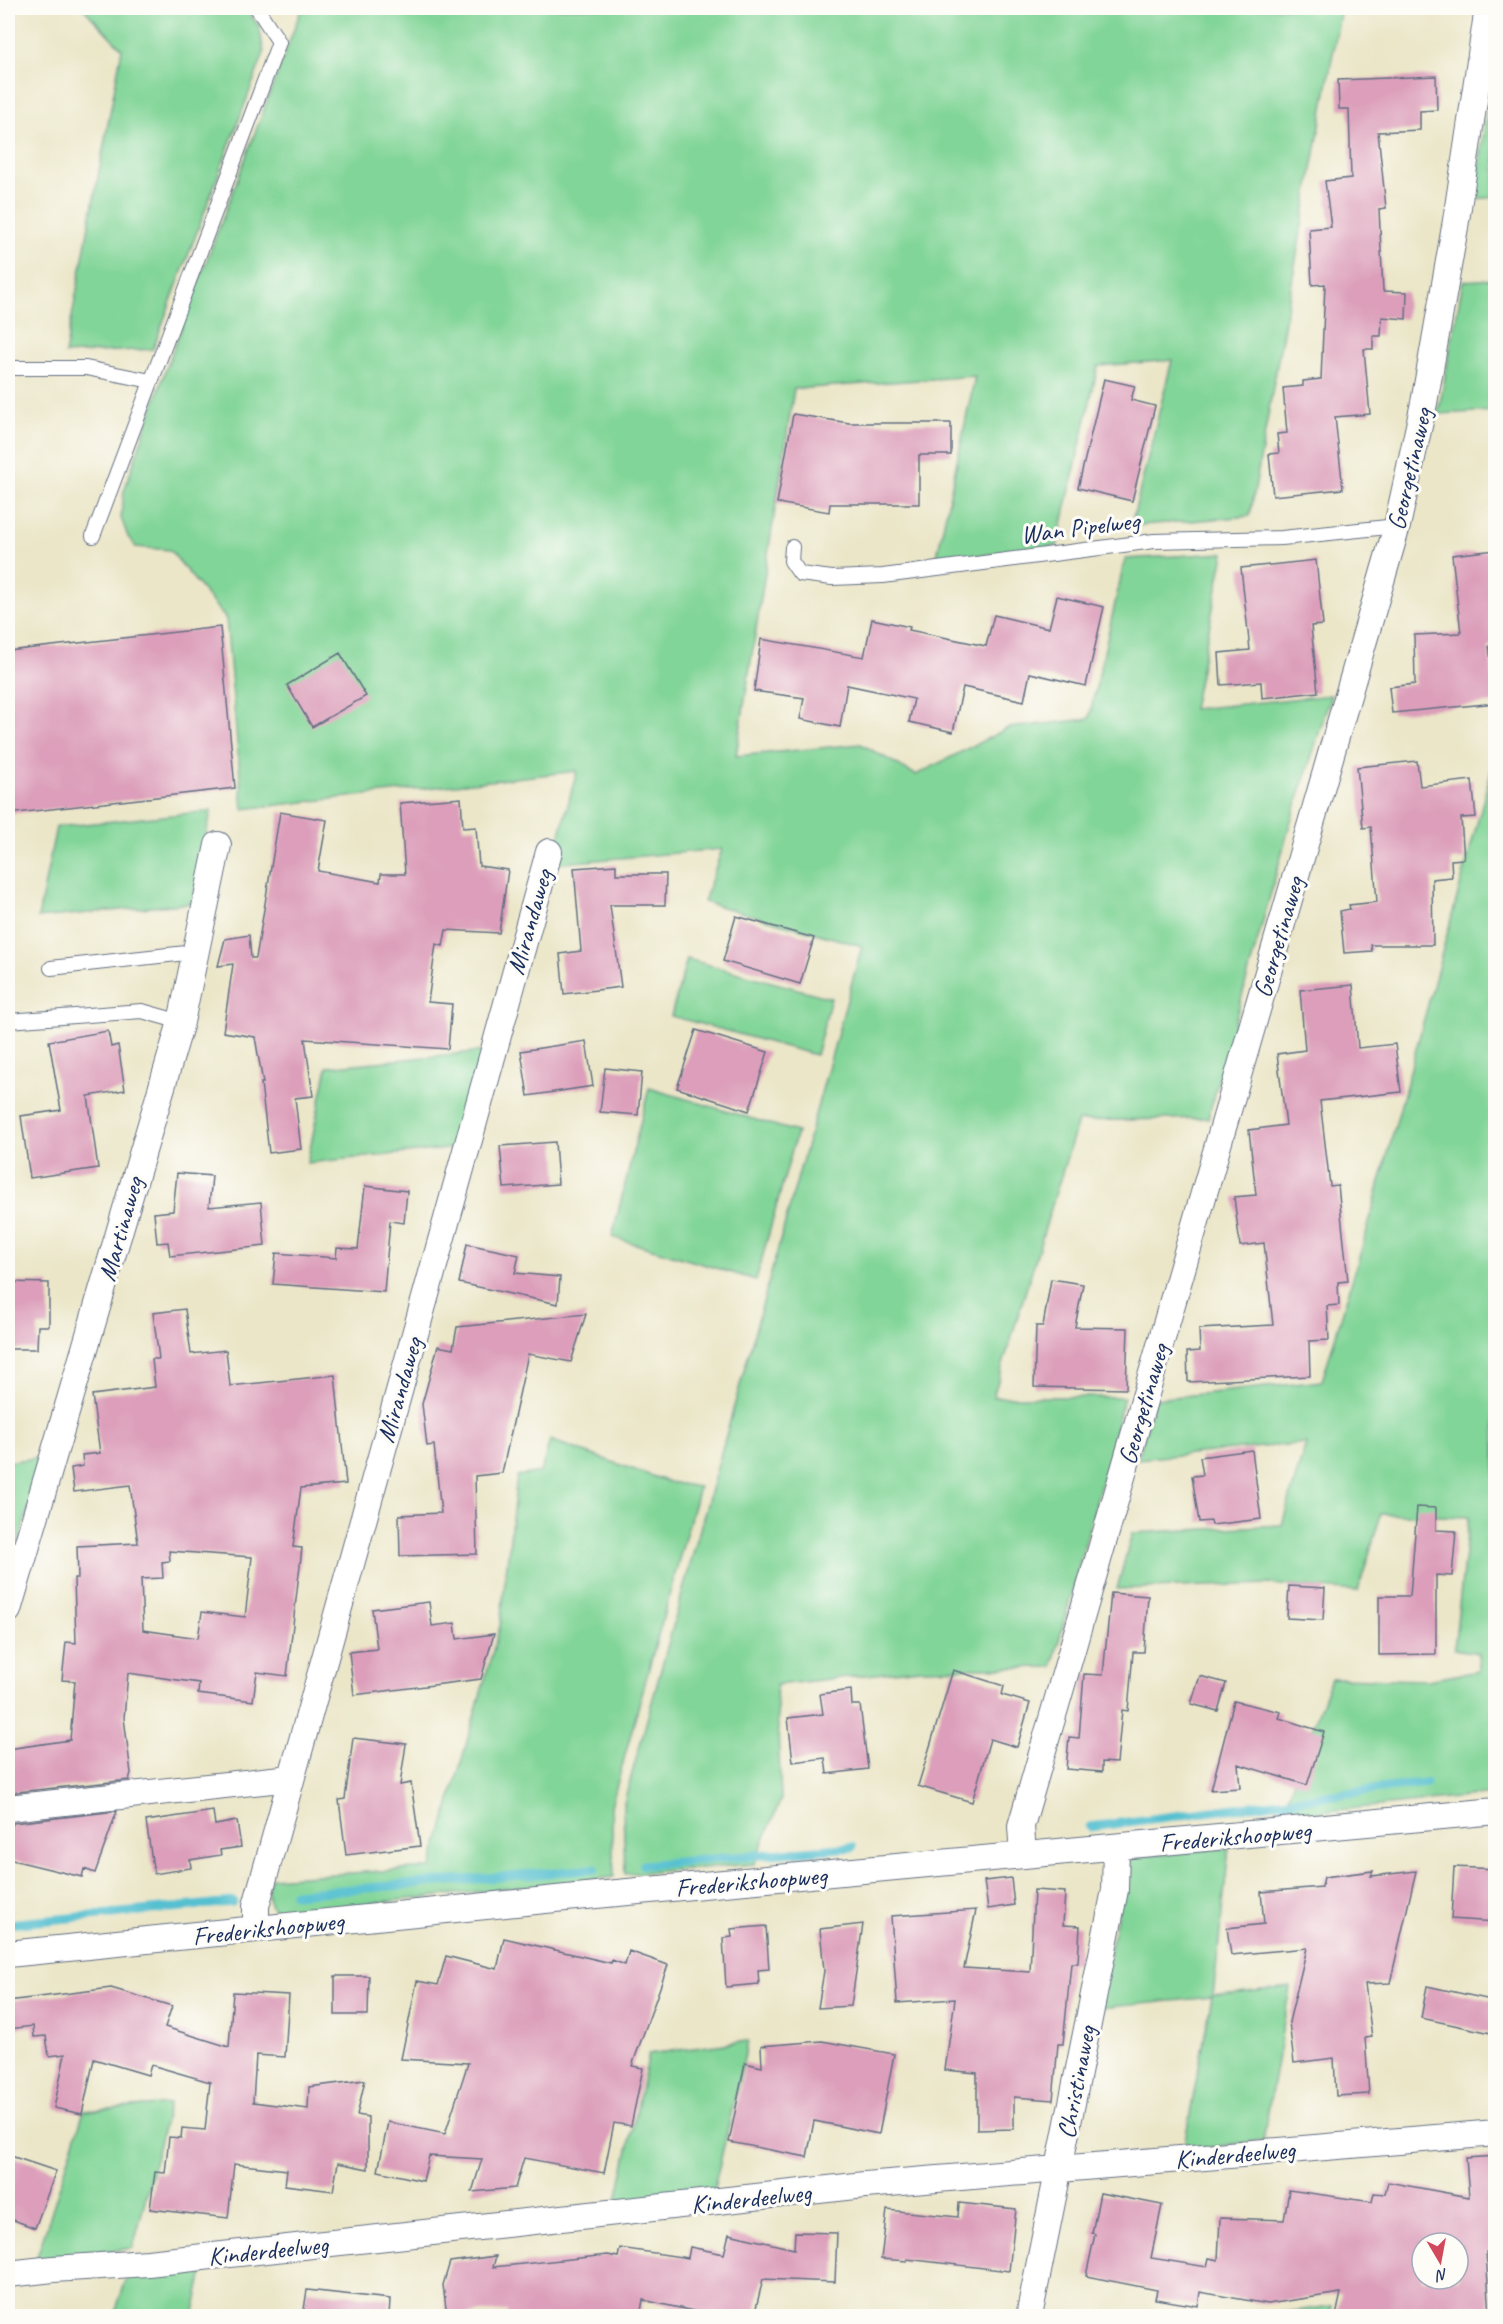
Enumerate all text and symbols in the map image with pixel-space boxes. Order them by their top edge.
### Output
street label: Georgetinaweg [1379,403,1440,533]
street label: Wan Pipelweg [1019,504,1143,551]
street label: Mirandaweg [499,864,561,978]
street label: Georgetinaweg [1246,871,1312,1001]
street label: Martinaweg [90,1172,151,1285]
street label: Mirandaweg [369,1332,431,1446]
street label: Georgetinaweg [1111,1338,1177,1468]
street label: Frederikshoopweg [1158,1813,1314,1860]
street label: Frederikshoopweg [674,1858,830,1905]
street label: Frederikshoopweg [191,1904,347,1953]
street label: Christinaweg [1049,2021,1104,2141]
street label: Kinderdeelweg [1174,2133,1298,2176]
street label: Kinderdeelweg [689,2176,814,2221]
street label: Kinderdeelweg [206,2228,331,2273]
north arrow [1410,2231,1470,2291]
text: N [1433,2264,1449,2286]

